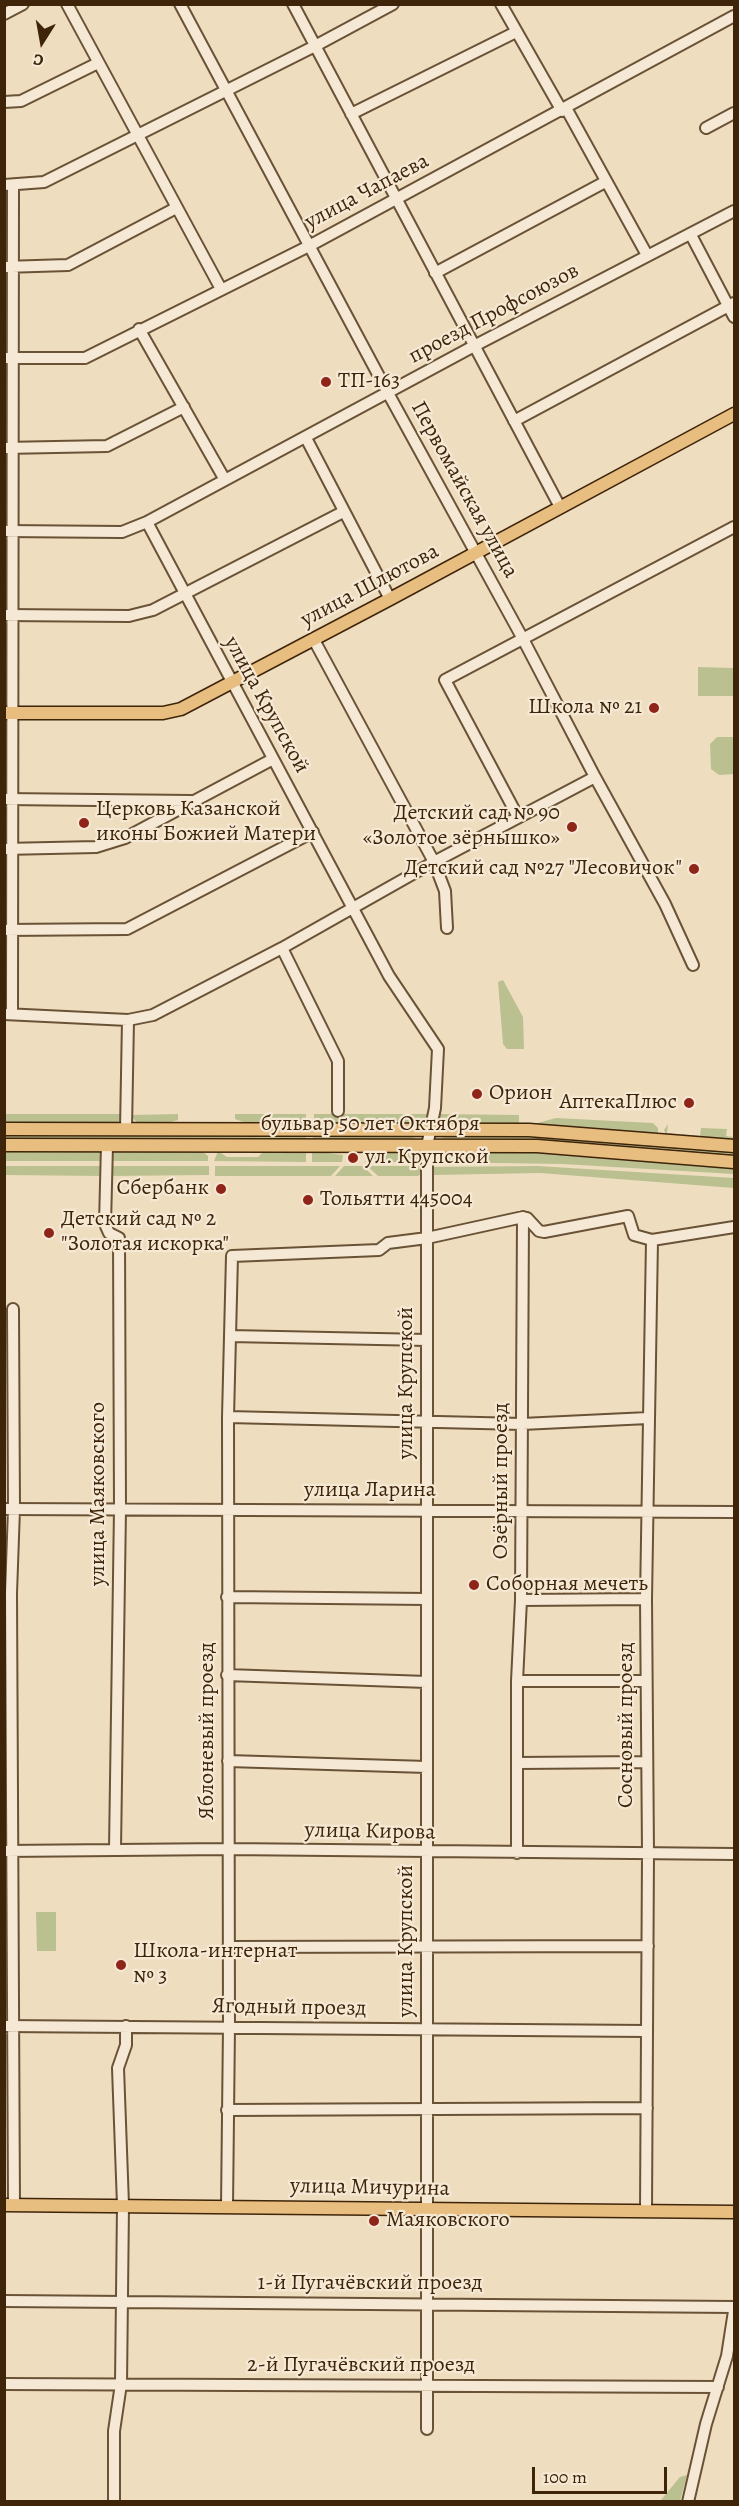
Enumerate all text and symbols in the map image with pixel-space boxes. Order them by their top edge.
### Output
north arrow [12,12,72,72]
text: С [32,48,46,71]
street label: улица Чапаева [300,148,434,236]
street label: проезд Профсоюзов [404,258,584,370]
place label: ТП-163 [338,369,400,395]
marker: ТП-163 [319,375,333,389]
street label: Первомайская улица [404,397,524,583]
street label: улица Шлютова [296,539,444,633]
street label: улица Крупской [218,632,314,778]
place label: Школа № 21 [528,695,642,721]
marker: Школа № 21 [647,701,661,715]
place label: Церковь Казанской иконы Божией Матери [96,797,316,848]
place label: Детский сад № 90 «Золотое зёрнышко» [363,801,560,852]
marker: Церковь Казанской иконы Божией Матери [77,816,91,830]
marker: Детский сад № 90 «Золотое зёрнышко» [565,820,579,834]
place label: Детский сад №27 "Лесовичок" [404,856,682,882]
marker: Детский сад №27 "Лесовичок" [687,862,701,876]
place label: Орион [489,1081,553,1107]
marker: Орион [470,1087,484,1101]
place label: АптекаПлюс [559,1090,677,1116]
marker: АптекаПлюс [682,1096,696,1110]
street label: бульвар 50 лет Октября [260,1112,480,1138]
place label: ул. Крупской [365,1145,489,1171]
marker: ул. Крупской [346,1151,360,1165]
place label: Сбербанк [116,1176,209,1202]
marker: Сбербанк [214,1182,228,1196]
place label: Тольятти 445004 [320,1187,473,1213]
marker: Тольятти 445004 [301,1193,315,1207]
place label: Детский сад № 2 "Золотая искорка" [61,1207,229,1258]
marker: Детский сад № 2 "Золотая искорка" [42,1226,56,1240]
street label: улица Крупской [394,1307,420,1459]
street label: улица Маяковского [86,1402,112,1586]
street label: Озёрный проезд [489,1403,515,1559]
street label: улица Ларина [304,1478,436,1504]
place label: Cоборная мечеть [486,1572,648,1598]
marker: Cоборная мечеть [467,1578,481,1592]
street label: Яблоневый проезд [195,1642,221,1820]
street label: Сосновый проезд [614,1642,640,1808]
street label: улица Кирова [304,1818,436,1846]
street label: улица Крупской [394,1865,420,2017]
place label: Школа-интернат № 3 [133,1939,298,1990]
marker: Школа-интернат № 3 [114,1958,128,1972]
street label: Ягодный проезд [211,1993,367,2023]
street label: улица Мичурина [290,2173,450,2203]
place label: Маяковского [386,2208,510,2234]
marker: Маяковского [367,2214,381,2228]
street label: 1-й Пугачёвский проезд [258,2271,482,2297]
street label: 2-й Пугачёвский проезд [247,2353,475,2379]
scale bar [535,2455,670,2493]
text: 100 m [543,2465,587,2489]

